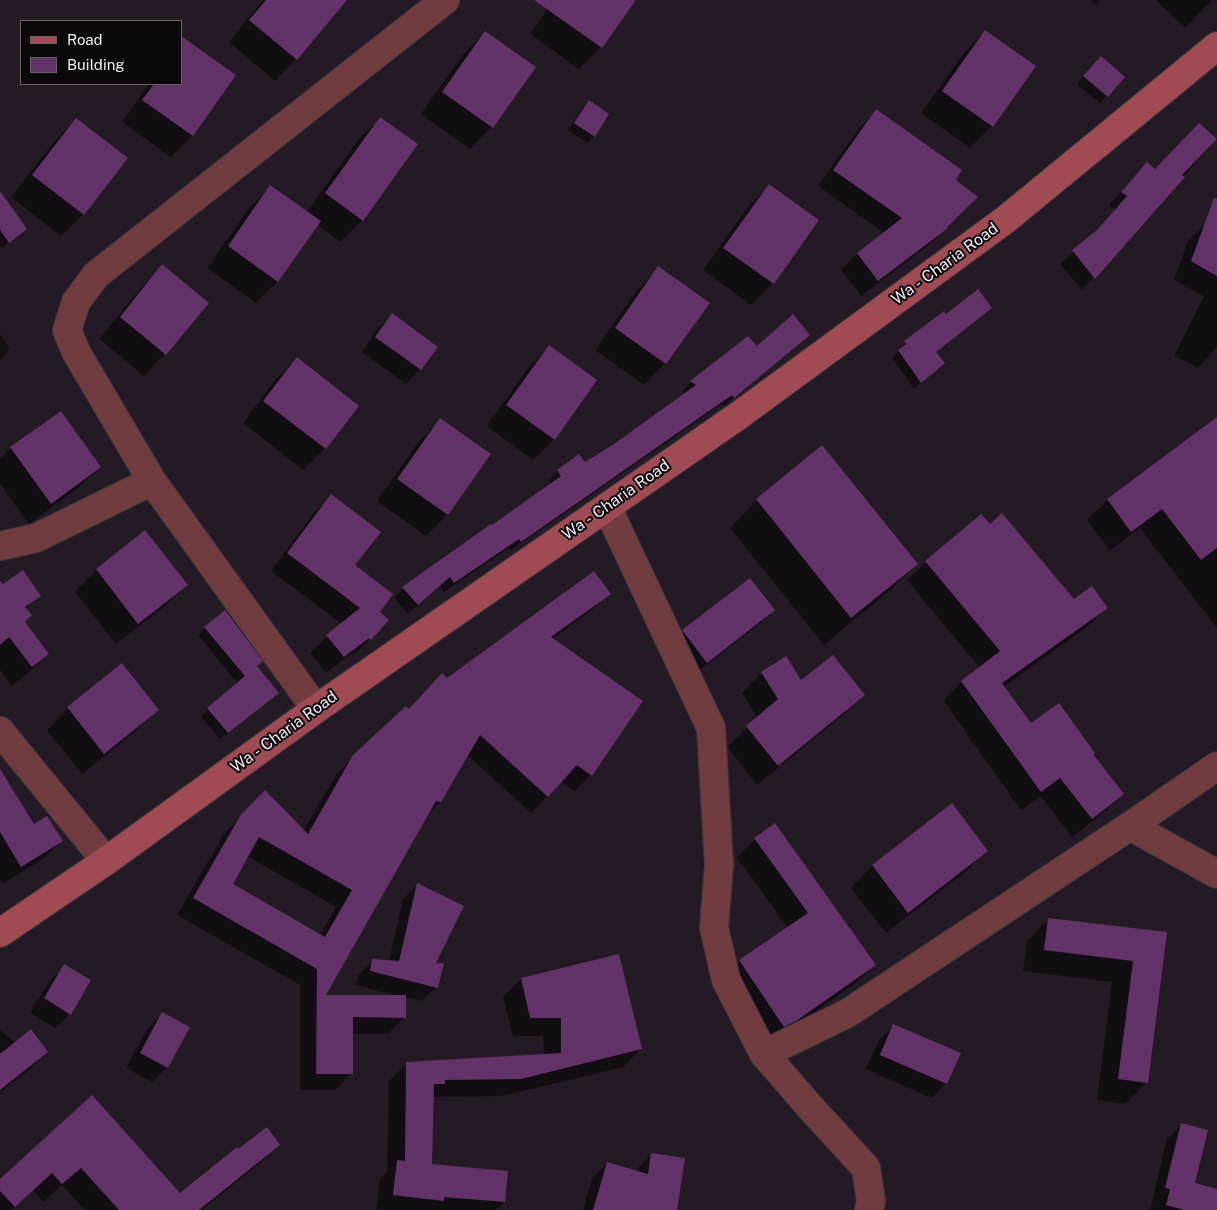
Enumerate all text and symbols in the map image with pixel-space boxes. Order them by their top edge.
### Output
legend [20,20,182,85]
text: Road [67,31,103,48]
text: Building [67,56,125,73]
street label: Wa - Charia Road [888,219,1002,309]
street label: Wa - Charia Road [558,456,674,544]
street label: Wa - Charia Road [227,687,341,777]

